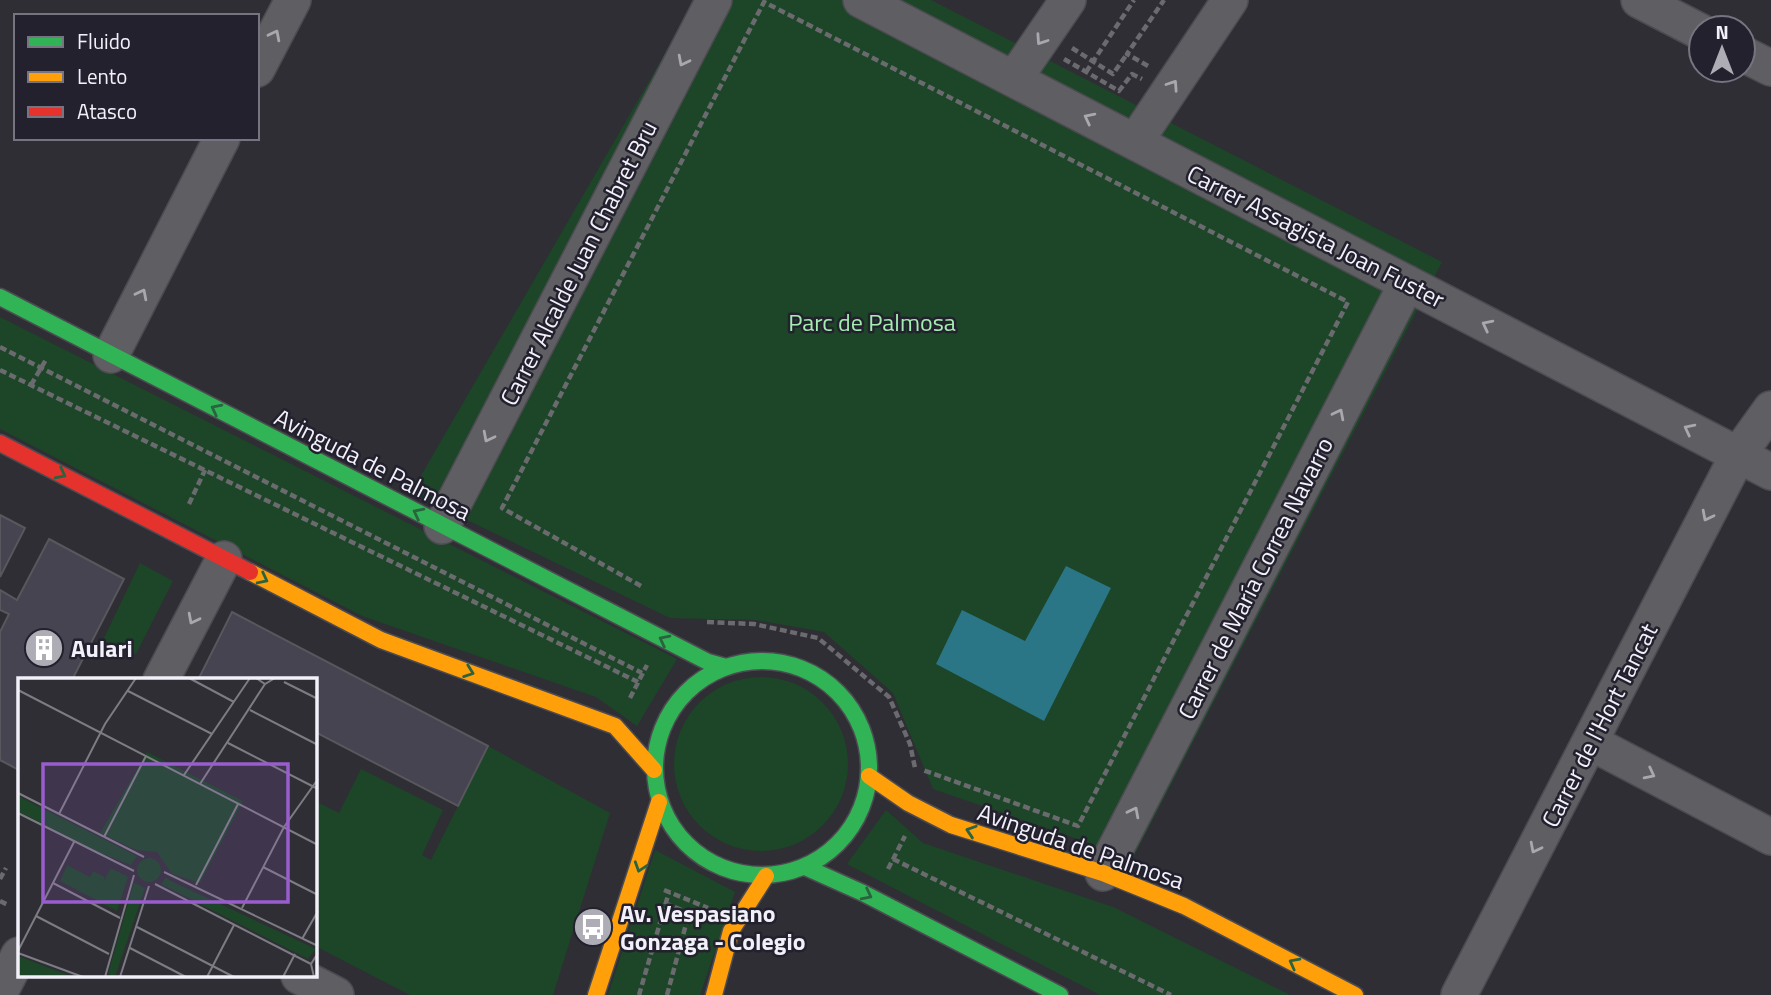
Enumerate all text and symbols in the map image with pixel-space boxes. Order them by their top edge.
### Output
legend [14,14,259,140]
north arrow [1687,14,1757,84]
text: N [1715,17,1729,46]
text: Fluido [77,25,131,57]
one-way arrow [267,30,280,42]
one-way arrow [1037,32,1049,45]
one-way arrow [677,54,691,66]
text: Lento [77,60,127,92]
one-way arrow [1165,80,1177,93]
text: Atasco [77,95,137,127]
one-way arrow [1084,113,1096,127]
street label: Carrer Alcalde Juan Chabret Bru [490,114,666,412]
street label: Carrer Assagista Joan Fuster [1181,155,1451,317]
one-way arrow [134,289,148,301]
park label: Parc de Palmosa [788,304,956,340]
one-way arrow [1482,319,1494,333]
street label: Avinguda de Palmosa [268,399,478,529]
one-way arrow [211,403,223,417]
one-way arrow [1331,409,1345,421]
one-way arrow [1684,424,1696,438]
one-way arrow [483,430,497,442]
street label: Carrer de María Correa Navarro [1168,431,1342,725]
one-way arrow [53,466,66,480]
one-way arrow [413,508,425,521]
one-way arrow [1702,509,1715,521]
one-way arrow [256,570,268,584]
one-way arrow [187,612,201,624]
street label: Carrer de l'Hort Tancat [1532,616,1666,833]
building icon: Aulari [23,627,65,669]
place label: Aulari [71,630,133,666]
one-way arrow [659,634,671,648]
one-way arrow [463,664,475,678]
inset map [18,678,317,978]
one-way arrow [1643,766,1656,779]
street label: Avinguda de Palmosa [973,794,1189,898]
one-way arrow [1126,807,1139,819]
one-way arrow [966,825,978,839]
one-way arrow [1530,841,1543,853]
one-way arrow [634,861,648,873]
one-way arrow [860,887,872,901]
place label: Av. Vespasiano Gonzaga - Colegio [620,895,805,959]
bus stop icon: Av. Vespasiano Gonzaga - Colegio [572,906,614,948]
one-way arrow [1289,958,1301,972]

